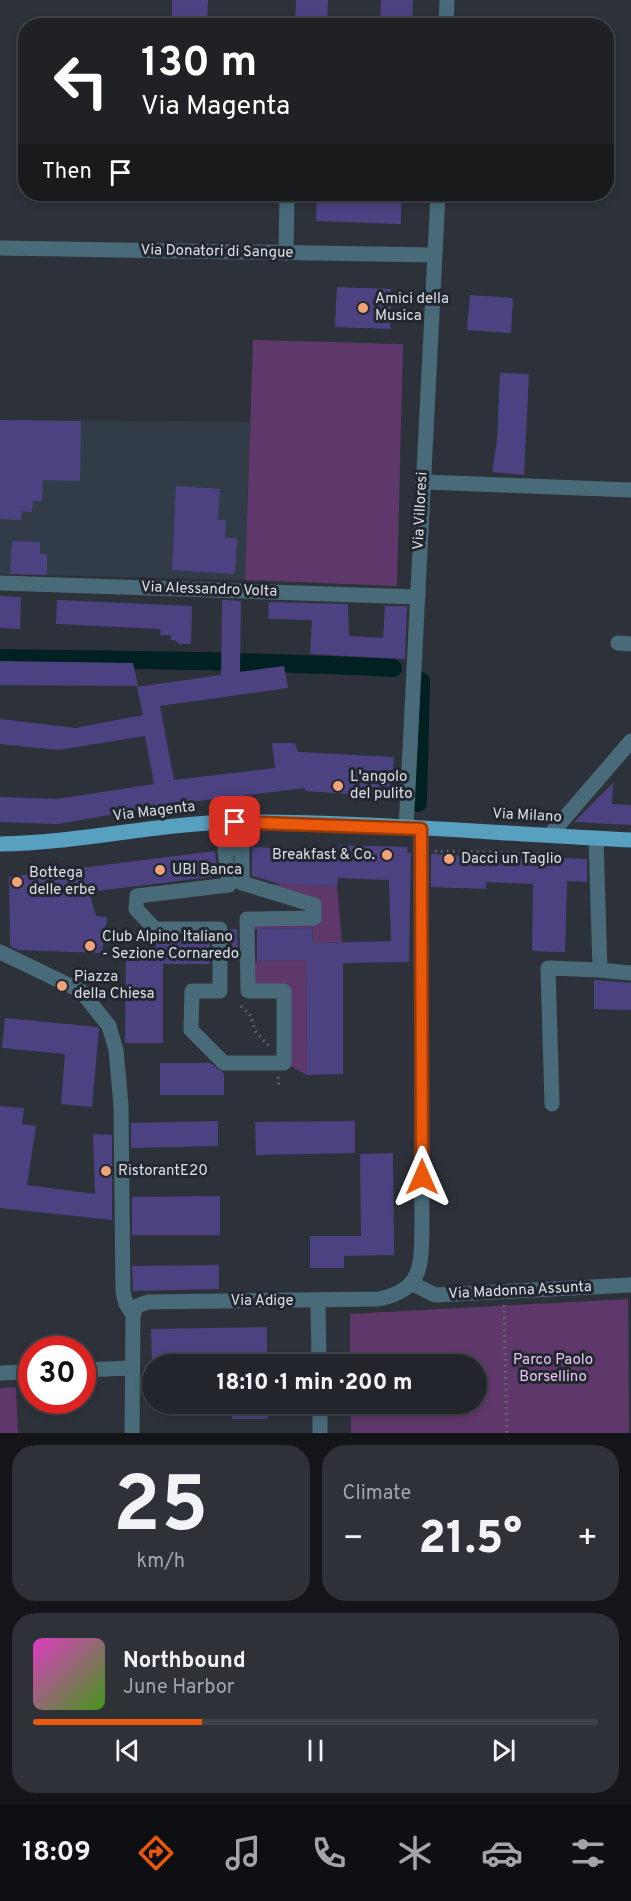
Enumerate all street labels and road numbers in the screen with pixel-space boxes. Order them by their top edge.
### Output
street label: Via Donatori di Sangue [140,241,294,263]
street label: Via Villoresi [409,471,433,551]
street label: Via Alessandro Volta [141,578,277,602]
street label: Via Magenta [112,798,196,826]
street label: Via Milano [492,805,562,827]
street label: Via Madonna Assunta [448,1278,592,1304]
street label: Via Adige [230,1292,294,1311]

